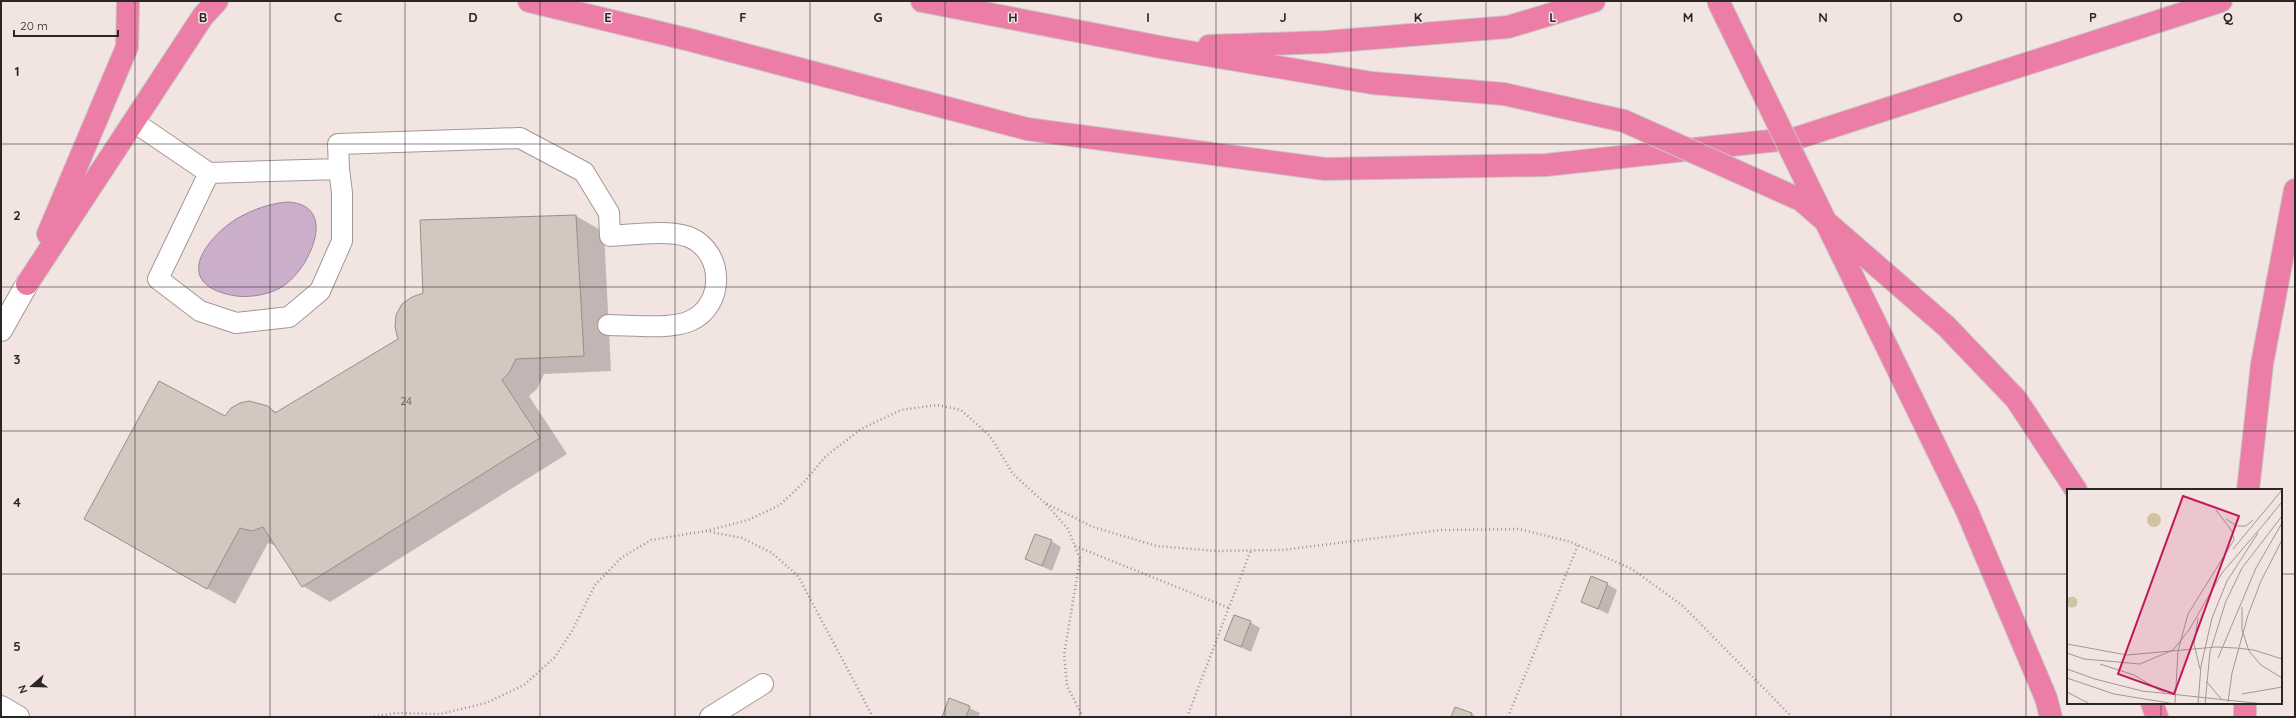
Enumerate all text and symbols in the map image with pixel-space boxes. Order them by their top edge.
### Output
text: B [199,9,207,25]
text: C [334,9,342,25]
text: D [468,9,478,25]
text: E [604,9,612,25]
text: F [739,9,747,25]
text: G [873,9,883,25]
text: H [1008,9,1018,25]
text: I [1146,9,1150,25]
text: J [1279,9,1287,25]
text: K [1414,9,1423,25]
text: L [1549,9,1557,25]
text: M [1683,9,1693,25]
text: N [1818,9,1828,25]
text: O [1953,9,1963,25]
text: P [2089,9,2097,25]
text: Q [2223,9,2234,25]
scale bar [14,12,118,38]
text: 20 m [20,18,48,33]
text: 1 [14,63,20,79]
text: 2 [13,207,21,223]
text: 3 [14,351,21,367]
house number: 24 [400,394,412,408]
inset map [2067,489,2282,704]
text: 4 [13,494,21,510]
text: 5 [13,638,21,654]
north arrow [12,666,52,706]
text: N [15,683,31,696]

